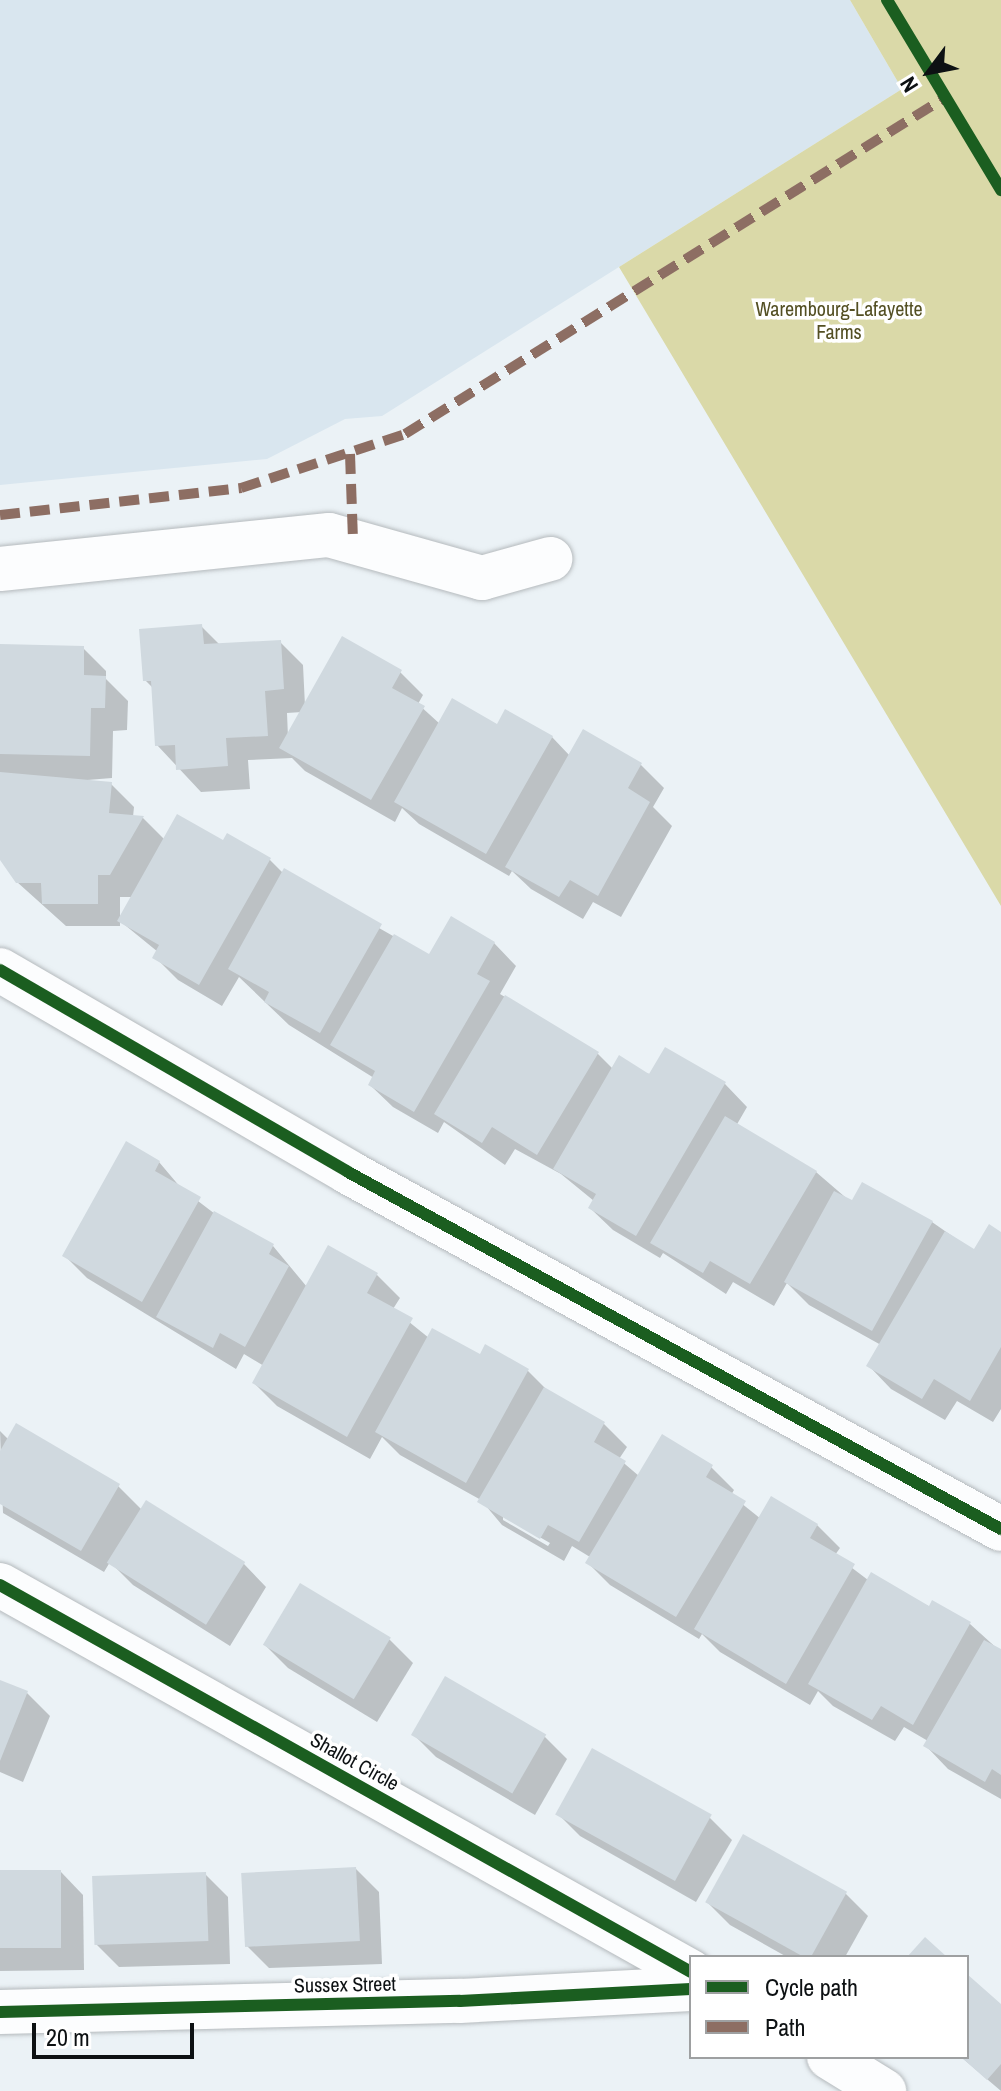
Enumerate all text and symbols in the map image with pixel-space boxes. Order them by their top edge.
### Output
north arrow [889,32,969,112]
text: N [892,71,925,98]
park label: Warembourg-Lafayette Farms [755,296,923,343]
street label: Shallot Circle [307,1727,403,1795]
legend [689,1955,969,2059]
street label: Sussex Street [294,1971,396,1997]
text: Cycle path [765,1971,858,2003]
scale bar [36,2007,198,2057]
text: Path [765,2011,806,2043]
text: 20 m [46,2021,90,2053]

